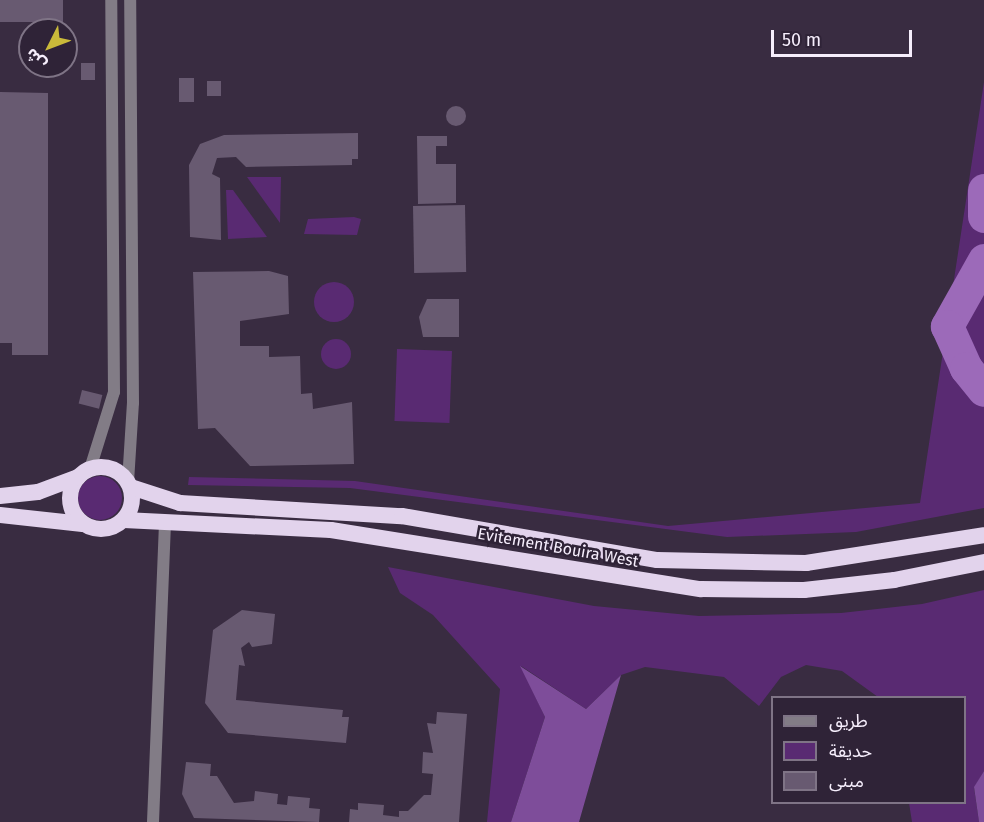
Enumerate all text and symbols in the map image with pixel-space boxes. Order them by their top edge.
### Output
north arrow [18,18,78,78]
scale bar [774,18,915,56]
text: 50 m [782,29,821,51]
text: ش [21,45,50,74]
street label: Evitement Bouira West [476,524,640,572]
legend [771,696,966,804]
text: طريق [829,710,868,732]
text: حديقة [829,740,872,762]
text: مبنى [829,770,864,792]

